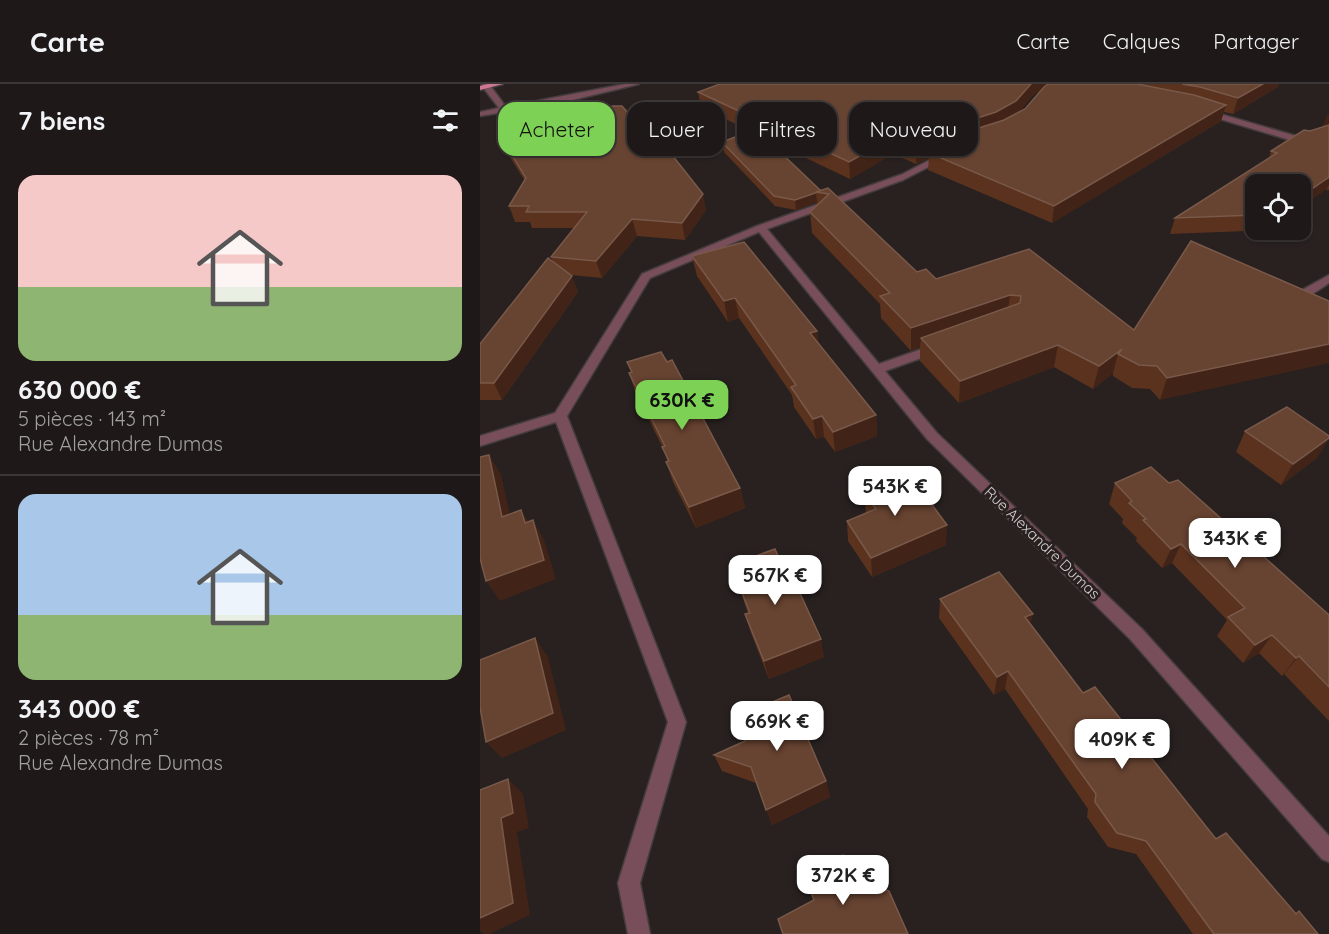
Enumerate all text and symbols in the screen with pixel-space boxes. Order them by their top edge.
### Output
text: Carte [30,24,105,59]
text: Carte [1016,28,1070,54]
text: Calques [1103,28,1180,54]
text: Partager [1213,28,1299,54]
chip: Acheter [498,102,615,156]
chip: Louer [627,102,725,156]
chip: Filtres [737,102,837,156]
chip: Nouveau [849,102,978,156]
text: 7 biens [18,104,105,137]
icon: filters [429,104,462,137]
map controls [1245,174,1311,240]
button: locate [1245,174,1311,240]
icon: home [186,214,294,322]
text: 630 000 € [18,373,141,406]
pin: 630K € [633,380,731,431]
text: 630K € [649,387,715,412]
text: 5 pièces · 143 m² [18,406,166,431]
text: Rue Alexandre Dumas [18,431,223,456]
pin: 543K € [846,466,944,517]
text: 543K € [862,473,928,498]
street label: Rue Alexandre Dumas [980,482,1104,603]
pin: 343K € [1186,518,1284,569]
text: 343K € [1203,525,1267,550]
icon: home [186,533,294,641]
pin: 567K € [726,555,824,606]
text: 567K € [743,562,807,587]
text: 343 000 € [18,692,140,725]
pin: 669K € [728,701,826,752]
text: 669K € [745,708,809,733]
pin: 409K € [1073,719,1171,770]
text: 2 pièces · 78 m² [18,725,159,750]
text: 409K € [1089,726,1155,751]
text: Rue Alexandre Dumas [18,750,223,775]
pin: 372K € [794,855,892,906]
text: 372K € [811,862,875,887]

